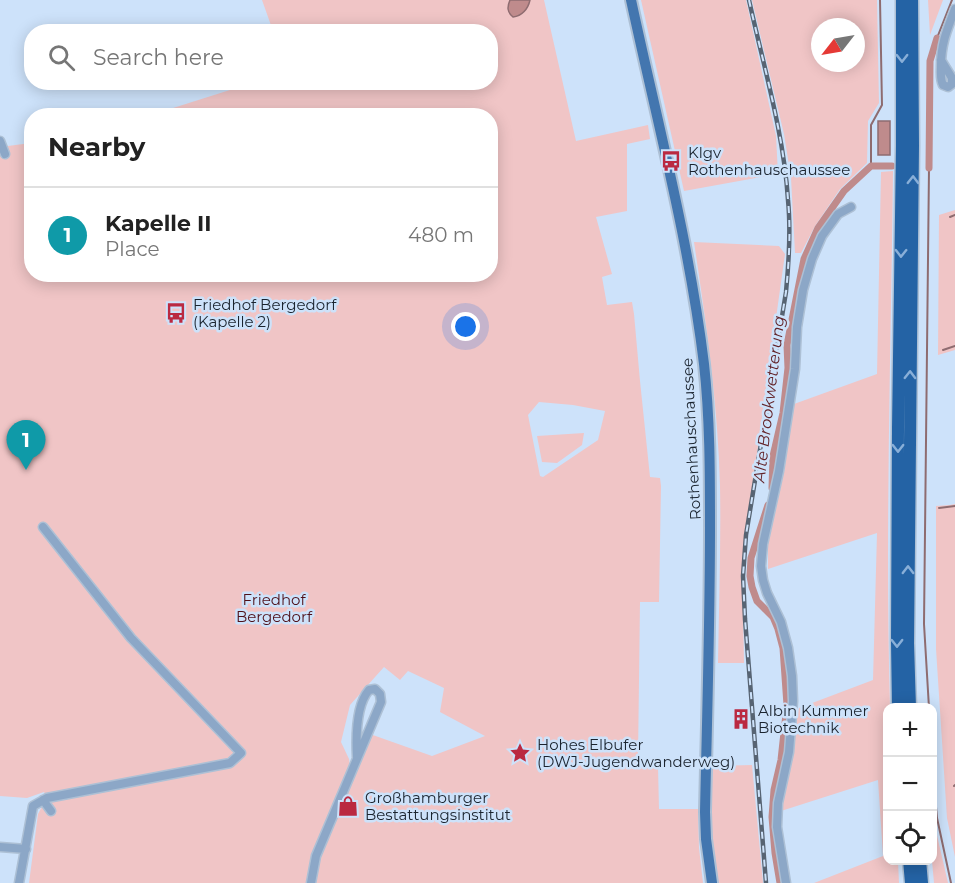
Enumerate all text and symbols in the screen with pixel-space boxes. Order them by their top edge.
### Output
north arrow [811,18,865,72]
search box [24,24,498,90]
icon: search [45,41,78,74]
text: Search here [93,44,224,71]
one-way arrow [896,54,908,63]
text: Nearby [48,131,145,163]
place label: Klgv Rothenhauschaussee [688,143,850,179]
bus stop icon: Klgv Rothenhauschaussee [659,149,683,173]
one-way arrow [906,176,919,185]
text: Kapelle II [105,210,211,237]
text: 1 [64,223,71,247]
text: 480 m [408,223,474,247]
text: Place [105,237,160,261]
one-way arrow [895,249,907,258]
place label: Friedhof Bergedorf (Kapelle 2) [193,295,337,331]
bus stop icon: Friedhof Bergedorf (Kapelle 2) [164,301,188,325]
your location [451,312,480,341]
water label: Alte Brookwetterung [749,315,789,484]
street label: Rothenhauschaussee [677,357,705,521]
one-way arrow [904,371,916,380]
pin: 1 [6,420,46,470]
one-way arrow [892,444,904,453]
one-way arrow [902,566,914,575]
park label: Friedhof Bergedorf [236,590,313,626]
one-way arrow [891,639,903,648]
place label: Albin Kummer Biotechnik [758,701,868,737]
map controls [883,703,937,865]
button: + [883,703,937,757]
building icon: Albin Kummer Biotechnik [729,707,753,731]
place label: Hohes Elbufer (DWJ-Jugendwanderweg) [537,735,735,771]
place icon: Hohes Elbufer (DWJ-Jugendwanderweg) [508,741,532,765]
button: − [883,757,937,811]
place label: Großhamburger Bestattungsinstitut [365,788,511,824]
shop icon: Großhamburger Bestattungsinstitut [336,794,360,818]
button: locate [883,811,937,865]

